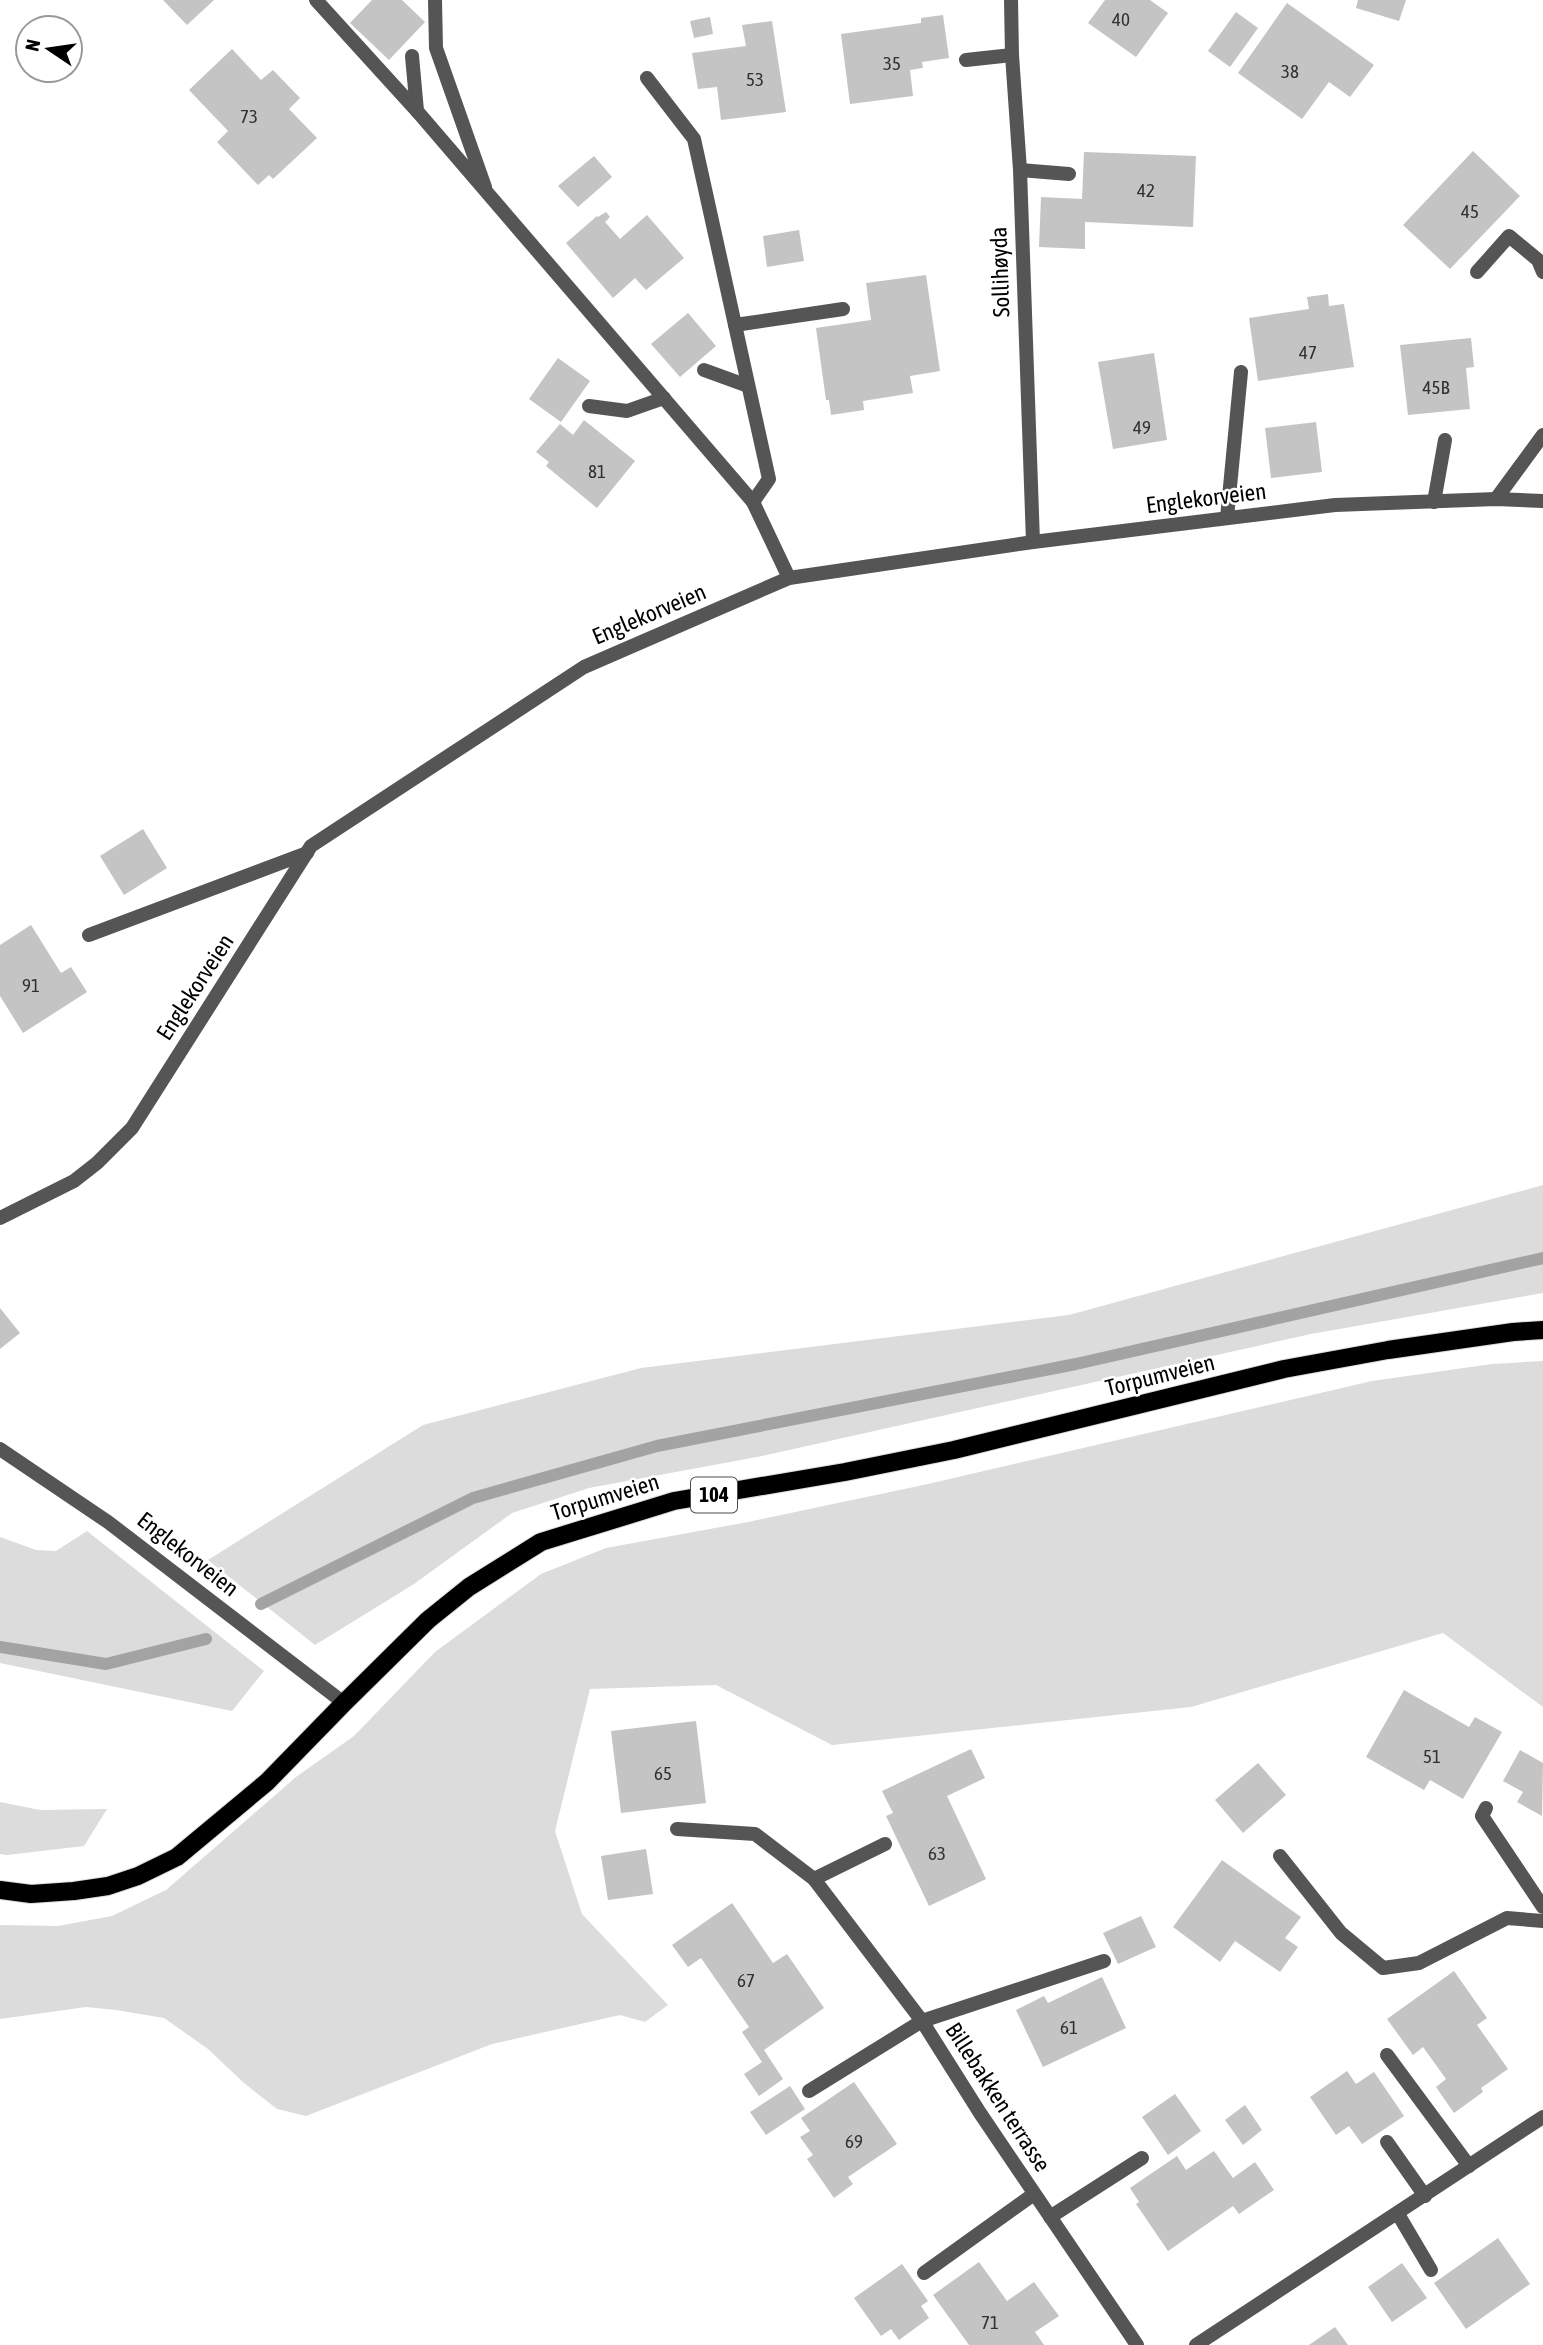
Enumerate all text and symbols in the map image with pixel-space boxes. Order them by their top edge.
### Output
house number: 40 [1112,8,1130,30]
north arrow [14,14,84,84]
text: N [20,37,44,53]
house number: 35 [883,52,901,74]
house number: 38 [1281,60,1299,82]
house number: 53 [746,68,764,90]
house number: 73 [240,105,258,127]
house number: 42 [1137,179,1155,201]
house number: 45 [1461,200,1479,222]
street label: Sollihøyda [985,226,1015,318]
house number: 47 [1299,341,1317,363]
house number: 45B [1423,376,1449,398]
house number: 49 [1133,416,1151,438]
house number: 81 [588,460,606,482]
street label: Englekorveien [1144,478,1268,518]
street label: Englekorveien [588,578,710,650]
street label: Englekorveien [151,929,239,1045]
house number: 91 [22,974,40,996]
street label: Torpumveien [1103,1349,1217,1401]
street label: Torpumveien [548,1468,662,1526]
road number: 104 [691,1478,737,1512]
street label: Englekorveien [132,1507,244,1601]
house number: 51 [1423,1745,1441,1767]
house number: 65 [654,1762,672,1784]
house number: 63 [928,1842,946,1864]
house number: 67 [737,1969,755,1991]
house number: 61 [1060,2016,1078,2038]
street label: Billebakken terrasse [940,2018,1056,2176]
house number: 69 [845,2130,863,2152]
house number: 71 [981,2311,999,2333]

